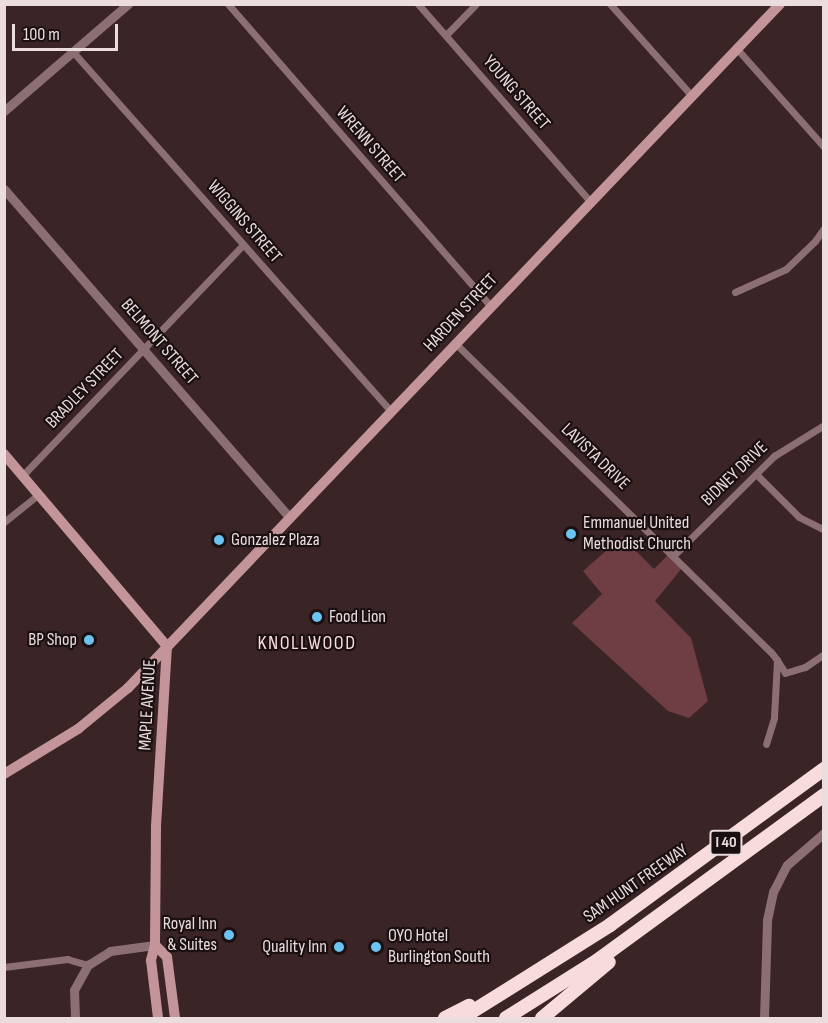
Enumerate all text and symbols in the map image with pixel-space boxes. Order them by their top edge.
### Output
scale bar [15,12,122,50]
text: 100 m [23,24,60,45]
street label: YOUNG STREET [478,51,554,135]
street label: WRENN STREET [331,102,409,188]
street label: WIGGINS STREET [202,176,286,268]
street label: HARDEN STREET [419,269,503,357]
street label: BELMONT STREET [116,295,202,389]
street label: BRADLEY STREET [42,345,128,433]
street label: LAVISTA DRIVE [556,419,634,495]
street label: BIDNEY DRIVE [697,437,773,511]
place label: Emmanuel United Methodist Church [583,513,691,556]
marker: Emmanuel United Methodist Church [564,527,578,541]
place label: Gonzalez Plaza [231,529,320,551]
marker: Gonzalez Plaza [212,533,226,547]
place label: Food Lion [329,606,386,628]
marker: Food Lion [310,610,324,624]
place label: BP Shop [28,629,77,651]
district label: KNOLLWOOD [257,631,357,655]
marker: BP Shop [82,633,96,647]
street label: MAPLE AVENUE [135,659,161,751]
road number: I 40 [708,830,744,856]
street label: SAM HUNT FREEWAY [580,840,692,928]
place label: Royal Inn & Suites [163,914,217,956]
place label: OYO Hotel Burlington South [388,926,490,968]
marker: Royal Inn & Suites [222,928,236,942]
place label: Quality Inn [262,936,327,958]
marker: Quality Inn [332,940,346,954]
marker: OYO Hotel Burlington South [369,940,383,954]

